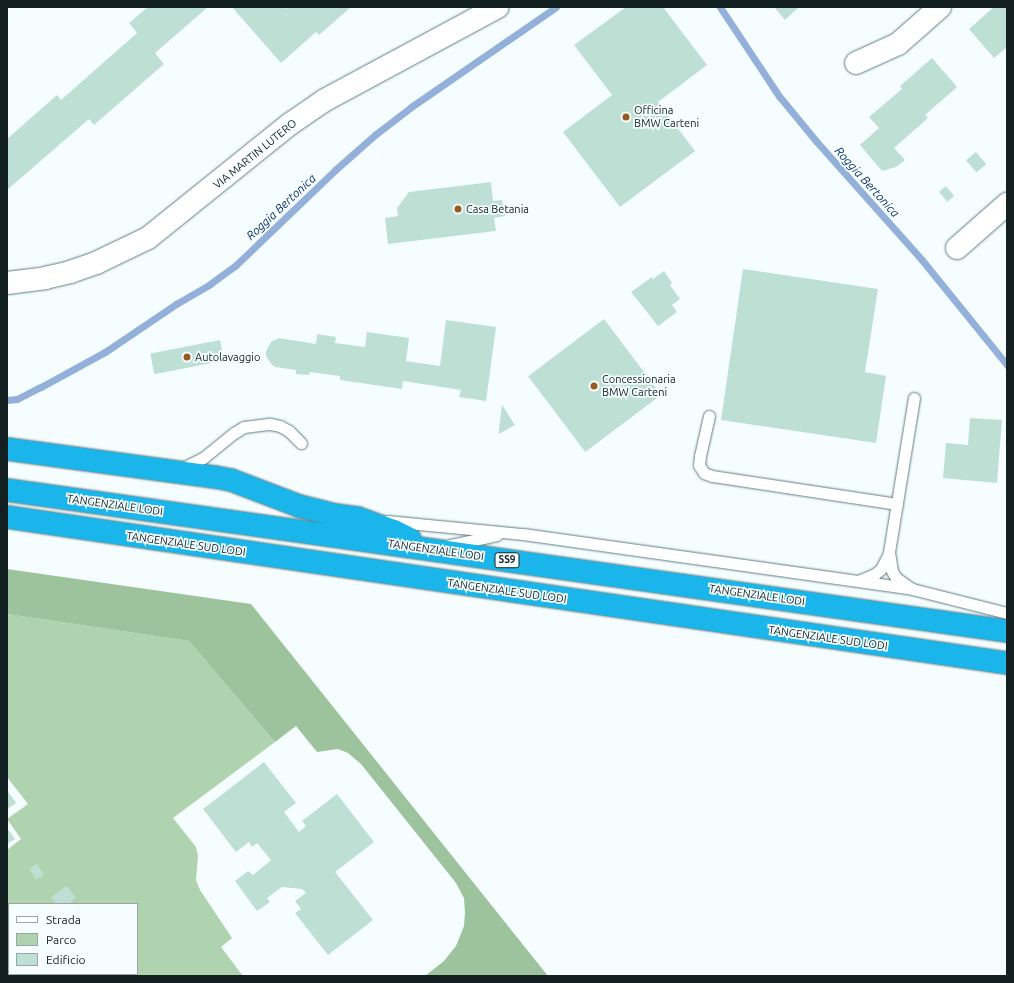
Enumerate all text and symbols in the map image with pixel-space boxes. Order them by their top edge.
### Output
place label: Officina BMW Carteni [634,104,699,130]
marker: Officina BMW Carteni [621,112,631,122]
street label: VIA MARTIN LUTERO [211,116,299,192]
water label: Roggia Bertonica [832,144,902,220]
water label: Roggia Bertonica [243,171,319,243]
place label: Casa Betania [466,202,529,216]
marker: Casa Betania [453,204,463,214]
place label: Autolavaggio [195,350,260,364]
marker: Autolavaggio [182,352,192,362]
place label: Concessionaria BMW Carteni [602,373,676,399]
marker: Concessionaria BMW Carteni [589,381,599,391]
street label: TANGENZIALE LODI [66,492,164,518]
street label: TANGENZIALE SUD LODI [126,529,246,559]
street label: TANGENZIALE LODI [387,537,485,563]
road number: SS9 [494,552,520,568]
street label: TANGENZIALE SUD LODI [447,576,567,606]
street label: TANGENZIALE LODI [708,582,806,608]
street label: TANGENZIALE SUD LODI [768,623,888,653]
legend [8,903,138,975]
text: Strada [46,913,81,926]
text: Parco [46,933,76,946]
text: Edificio [46,953,86,966]

